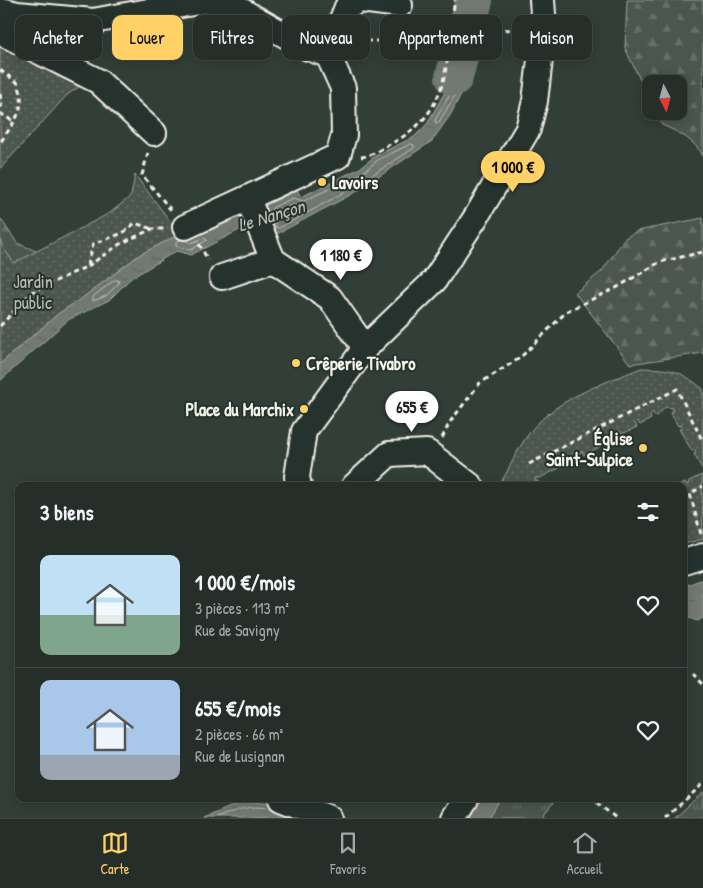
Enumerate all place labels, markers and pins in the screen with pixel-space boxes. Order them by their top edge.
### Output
pin: 1 000 € [467,150,559,193]
place label: Lavoirs [332,170,378,195]
marker: Lavoirs [316,176,328,188]
pin: 1 180 € [295,238,387,281]
place label: Crêperie Tivabro [306,351,416,377]
marker: Crêperie Tivabro [290,357,302,369]
pin: 655 € [377,390,447,433]
place label: Place du Marchix [186,397,294,422]
marker: Place du Marchix [298,403,310,415]
place label: Église Saint-Sulpice [546,426,634,473]
marker: Église Saint-Sulpice [637,442,649,454]

